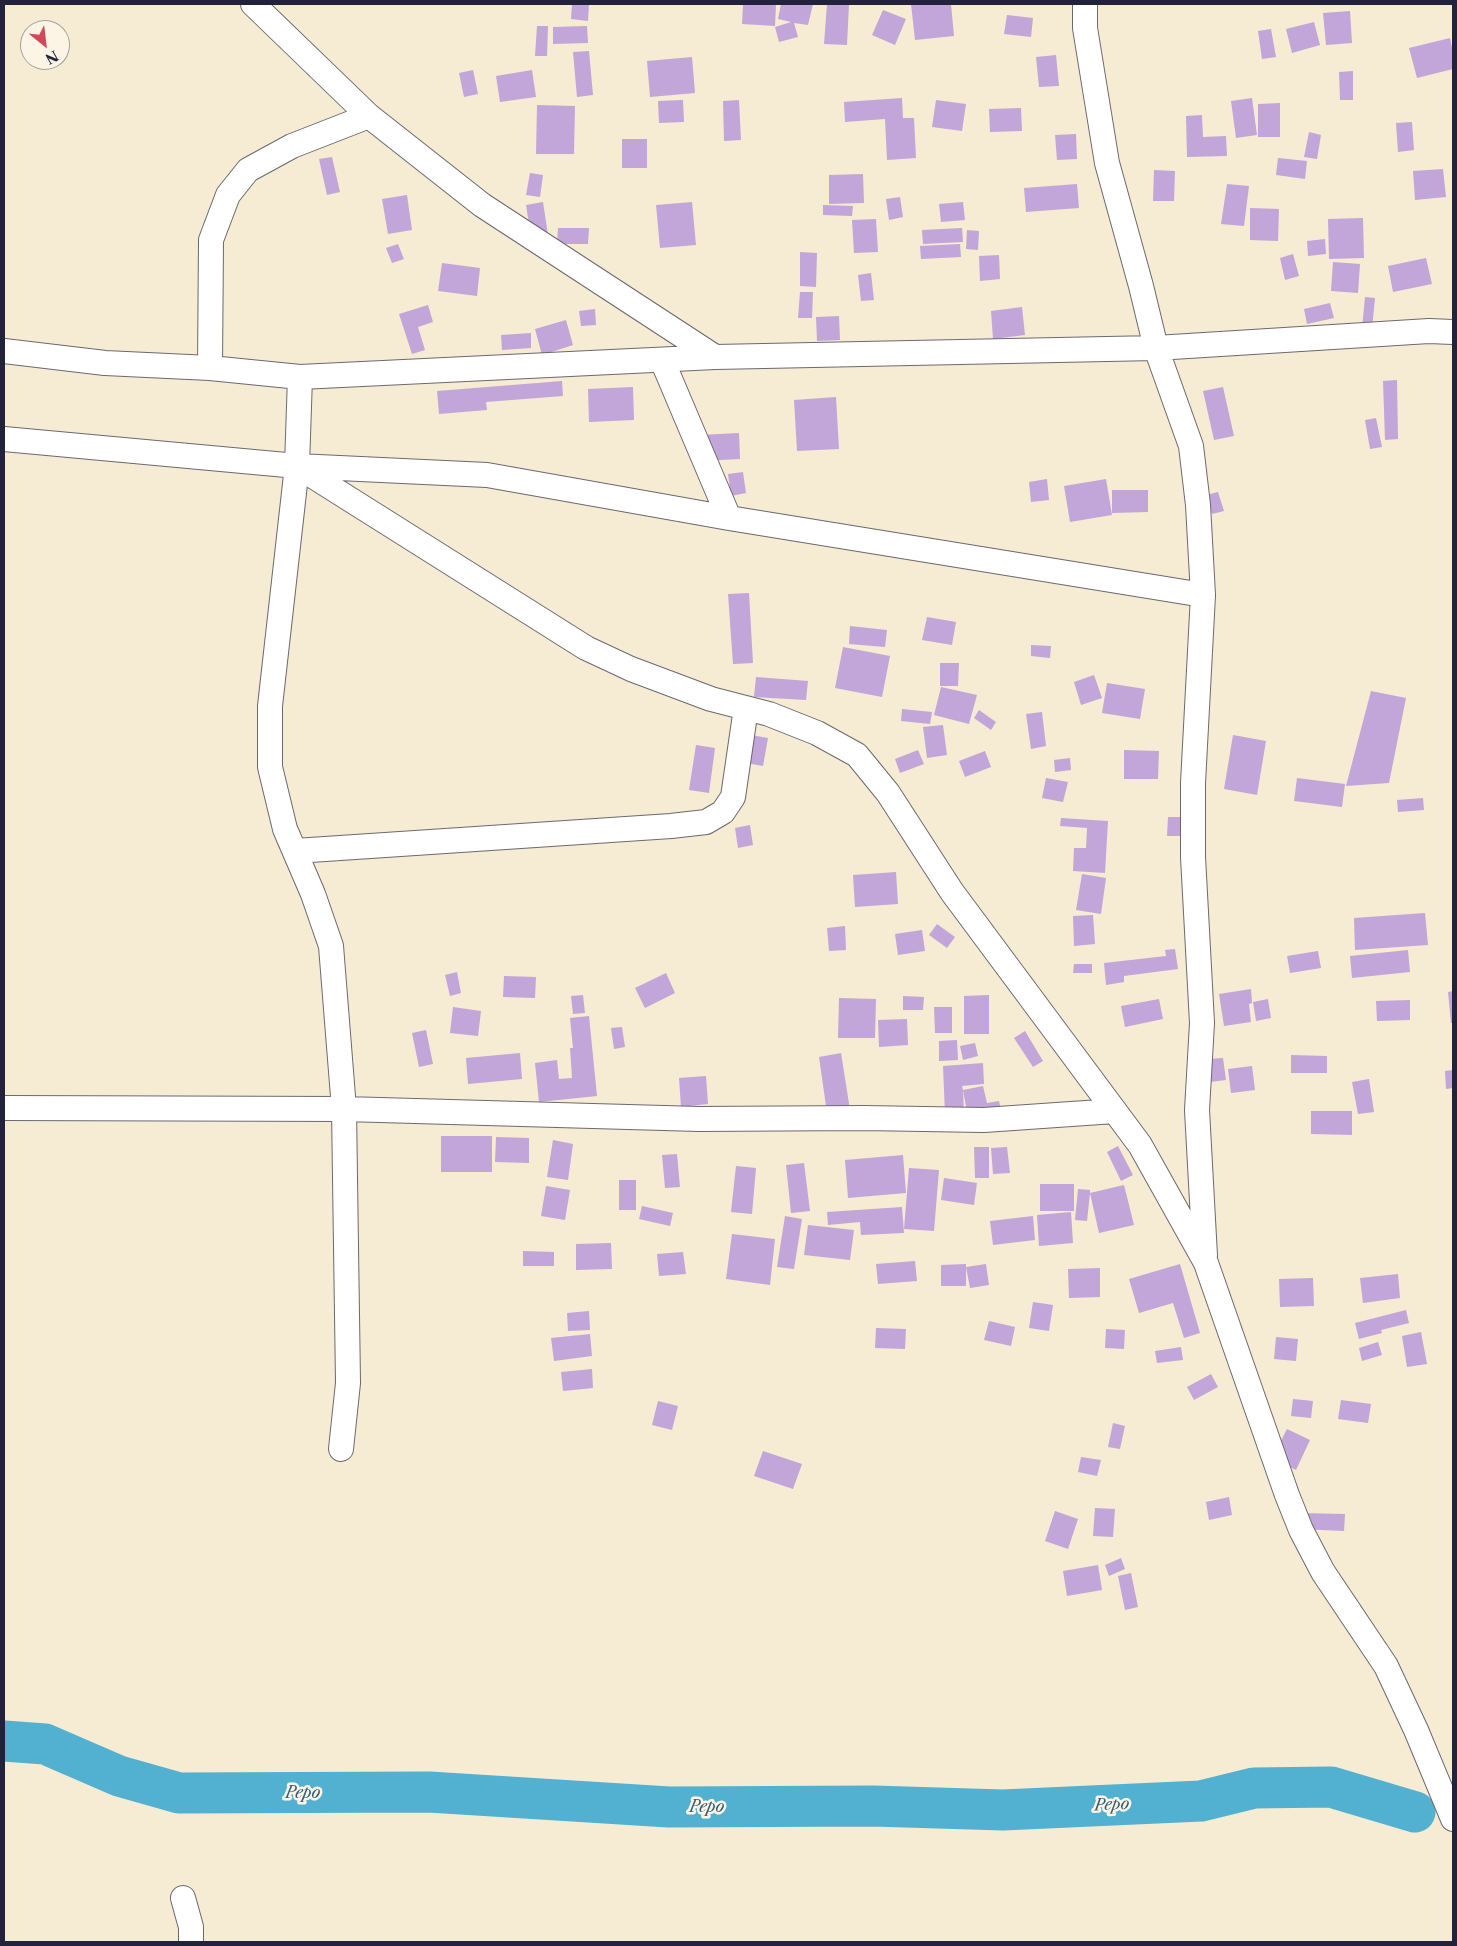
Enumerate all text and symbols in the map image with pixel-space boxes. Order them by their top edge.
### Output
north arrow [20,20,70,70]
text: N [42,46,61,68]
water label: Pepo [286,1783,320,1803]
water label: Pepo [1094,1795,1130,1815]
water label: Pepo [690,1797,724,1817]

